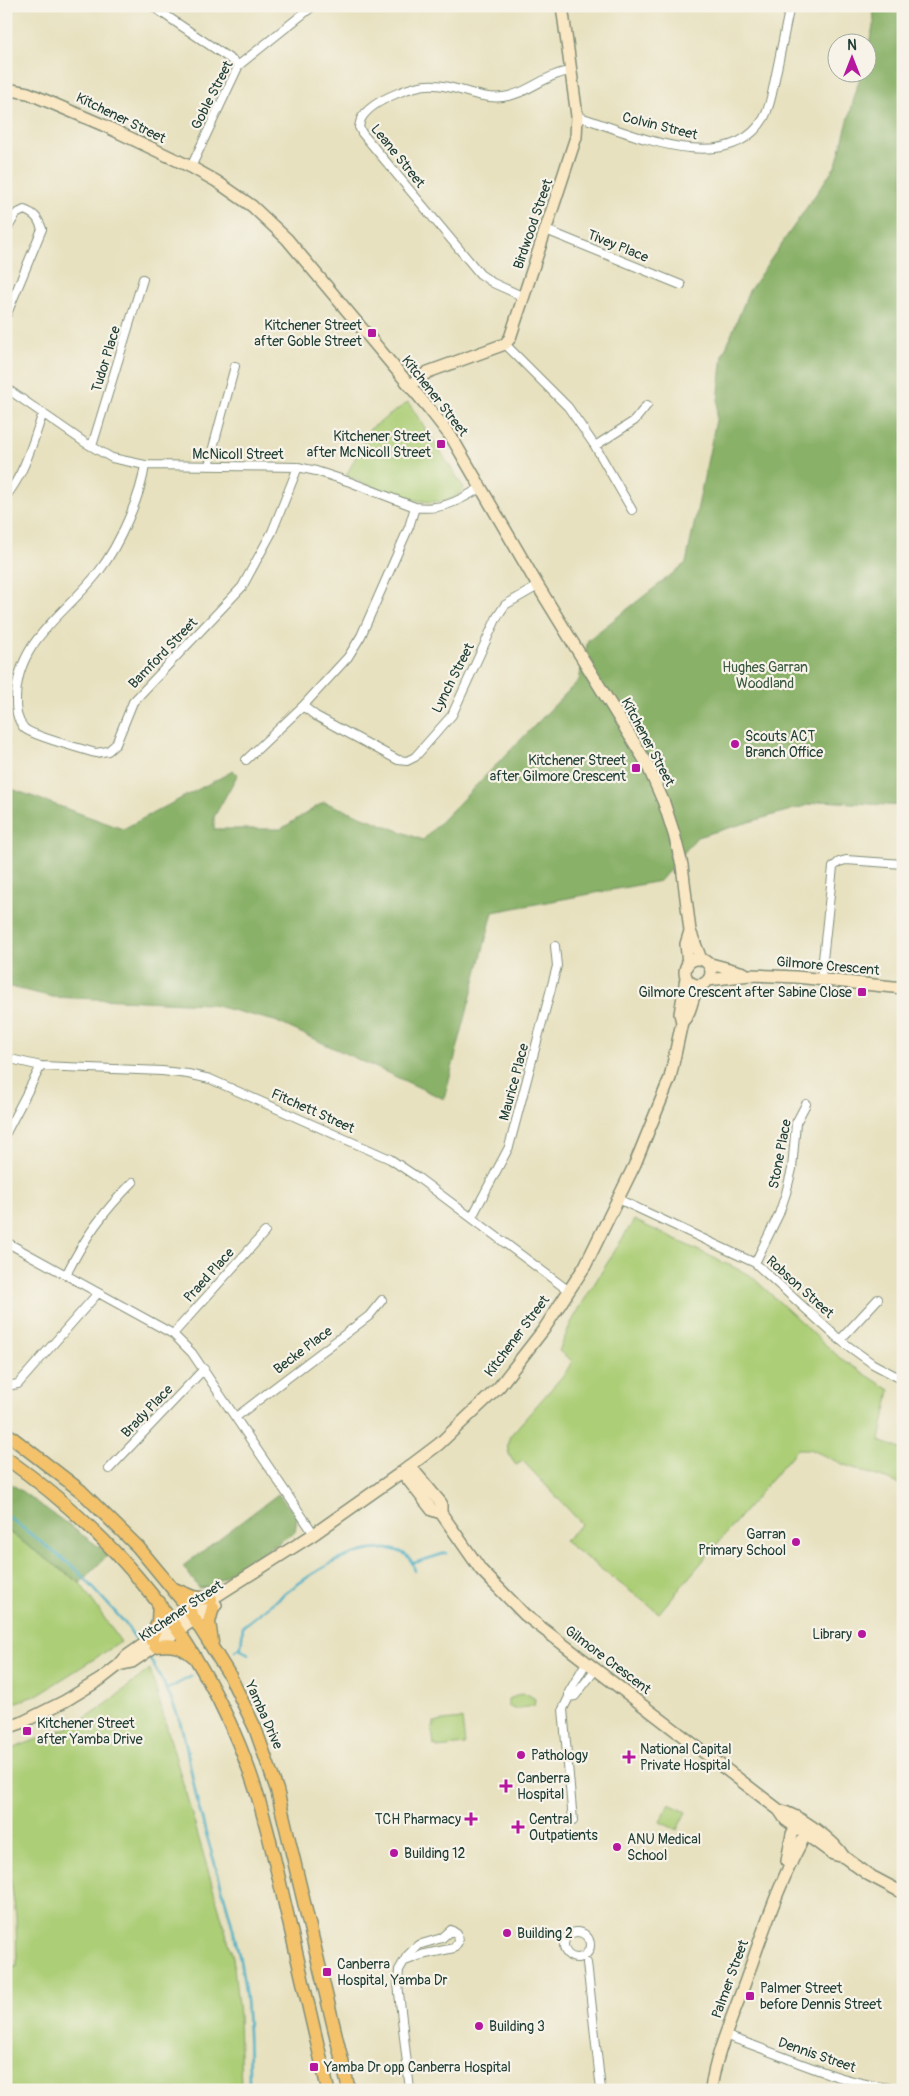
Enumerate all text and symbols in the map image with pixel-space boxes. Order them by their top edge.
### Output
north arrow [826,32,876,82]
text: N [847,37,857,54]
street label: Goble Street [187,57,237,132]
street label: Kitchener Street [73,89,169,147]
street label: Colvin Street [621,108,700,144]
street label: Leane Street [367,121,429,191]
street label: Birdwood Street [510,176,557,271]
street label: Tivey Place [585,226,651,266]
place label: Kitchener Street after Goble Street [254,317,362,350]
street label: Tudor Place [88,324,124,394]
marker: Kitchener Street after Goble Street [366,327,378,339]
street label: Kitchener Street [398,352,472,440]
place label: Kitchener Street after McNicoll Street [307,428,431,461]
marker: Kitchener Street after McNicoll Street [435,438,447,450]
street label: McNicoll Street [192,446,284,463]
street label: Bamford Street [125,614,201,692]
street label: Lynch Street [428,640,478,716]
park label: Hughes Garran Woodland [722,659,808,692]
street label: Kitchener Street [618,695,679,789]
place label: Scouts ACT Branch Office [745,728,823,761]
marker: Scouts ACT Branch Office [729,738,741,750]
place label: Kitchener Street after Gilmore Crescent [490,752,626,785]
marker: Kitchener Street after Gilmore Crescent [630,762,642,774]
street label: Gilmore Crescent [776,953,881,979]
place label: Gilmore Crescent after Sabine Close [638,984,852,1001]
marker: Gilmore Crescent after Sabine Close [856,986,868,998]
street label: Maurice Place [496,1041,533,1123]
street label: Fitchett Street [269,1085,358,1137]
street label: Stone Place [765,1118,795,1190]
street label: Praed Place [180,1244,238,1306]
street label: Robson Street [763,1252,838,1322]
street label: Kitchener Street [481,1292,553,1380]
street label: Becke Place [270,1322,336,1378]
street label: Brady Place [118,1381,176,1441]
place label: Garran Primary School [698,1526,786,1559]
marker: Garran Primary School [790,1536,802,1548]
street label: Kitchener Street [136,1576,227,1645]
street label: Gilmore Crescent [562,1622,655,1698]
place label: Library [812,1626,852,1643]
marker: Library [856,1628,868,1640]
street label: Yamba Drive [241,1677,287,1752]
place label: Kitchener Street after Yamba Drive [37,1715,143,1748]
marker: Kitchener Street after Yamba Drive [21,1725,33,1737]
place label: National Capital Private Hospital [640,1741,732,1774]
place label: Pathology [531,1747,588,1764]
marker: Pathology [515,1749,527,1761]
marker: National Capital Private Hospital [622,1750,636,1764]
place label: Canberra Hospital [517,1770,570,1803]
marker: Canberra Hospital [499,1779,513,1793]
place label: TCH Pharmacy [375,1811,461,1828]
place label: Central Outpatients [529,1811,598,1844]
marker: TCH Pharmacy [465,1813,477,1825]
marker: Central Outpatients [511,1820,525,1834]
place label: ANU Medical School [627,1831,701,1864]
marker: ANU Medical School [611,1841,623,1853]
place label: Building 12 [404,1845,465,1862]
marker: Building 12 [388,1847,400,1859]
place label: Building 2 [517,1925,573,1942]
marker: Building 2 [501,1927,513,1939]
street label: Palmer Street [708,1937,752,2021]
place label: Canberra Hospital, Yamba Dr [337,1956,448,1989]
marker: Canberra Hospital, Yamba Dr [321,1966,333,1978]
place label: Palmer Street before Dennis Street [760,1980,882,2013]
marker: Palmer Street before Dennis Street [744,1990,756,2002]
place label: Building 3 [489,2018,545,2035]
marker: Building 3 [473,2020,485,2032]
street label: Dennis Street [776,2034,858,2076]
place label: Yamba Dr opp Canberra Hospital [323,2059,511,2076]
marker: Yamba Dr opp Canberra Hospital [308,2061,320,2073]

